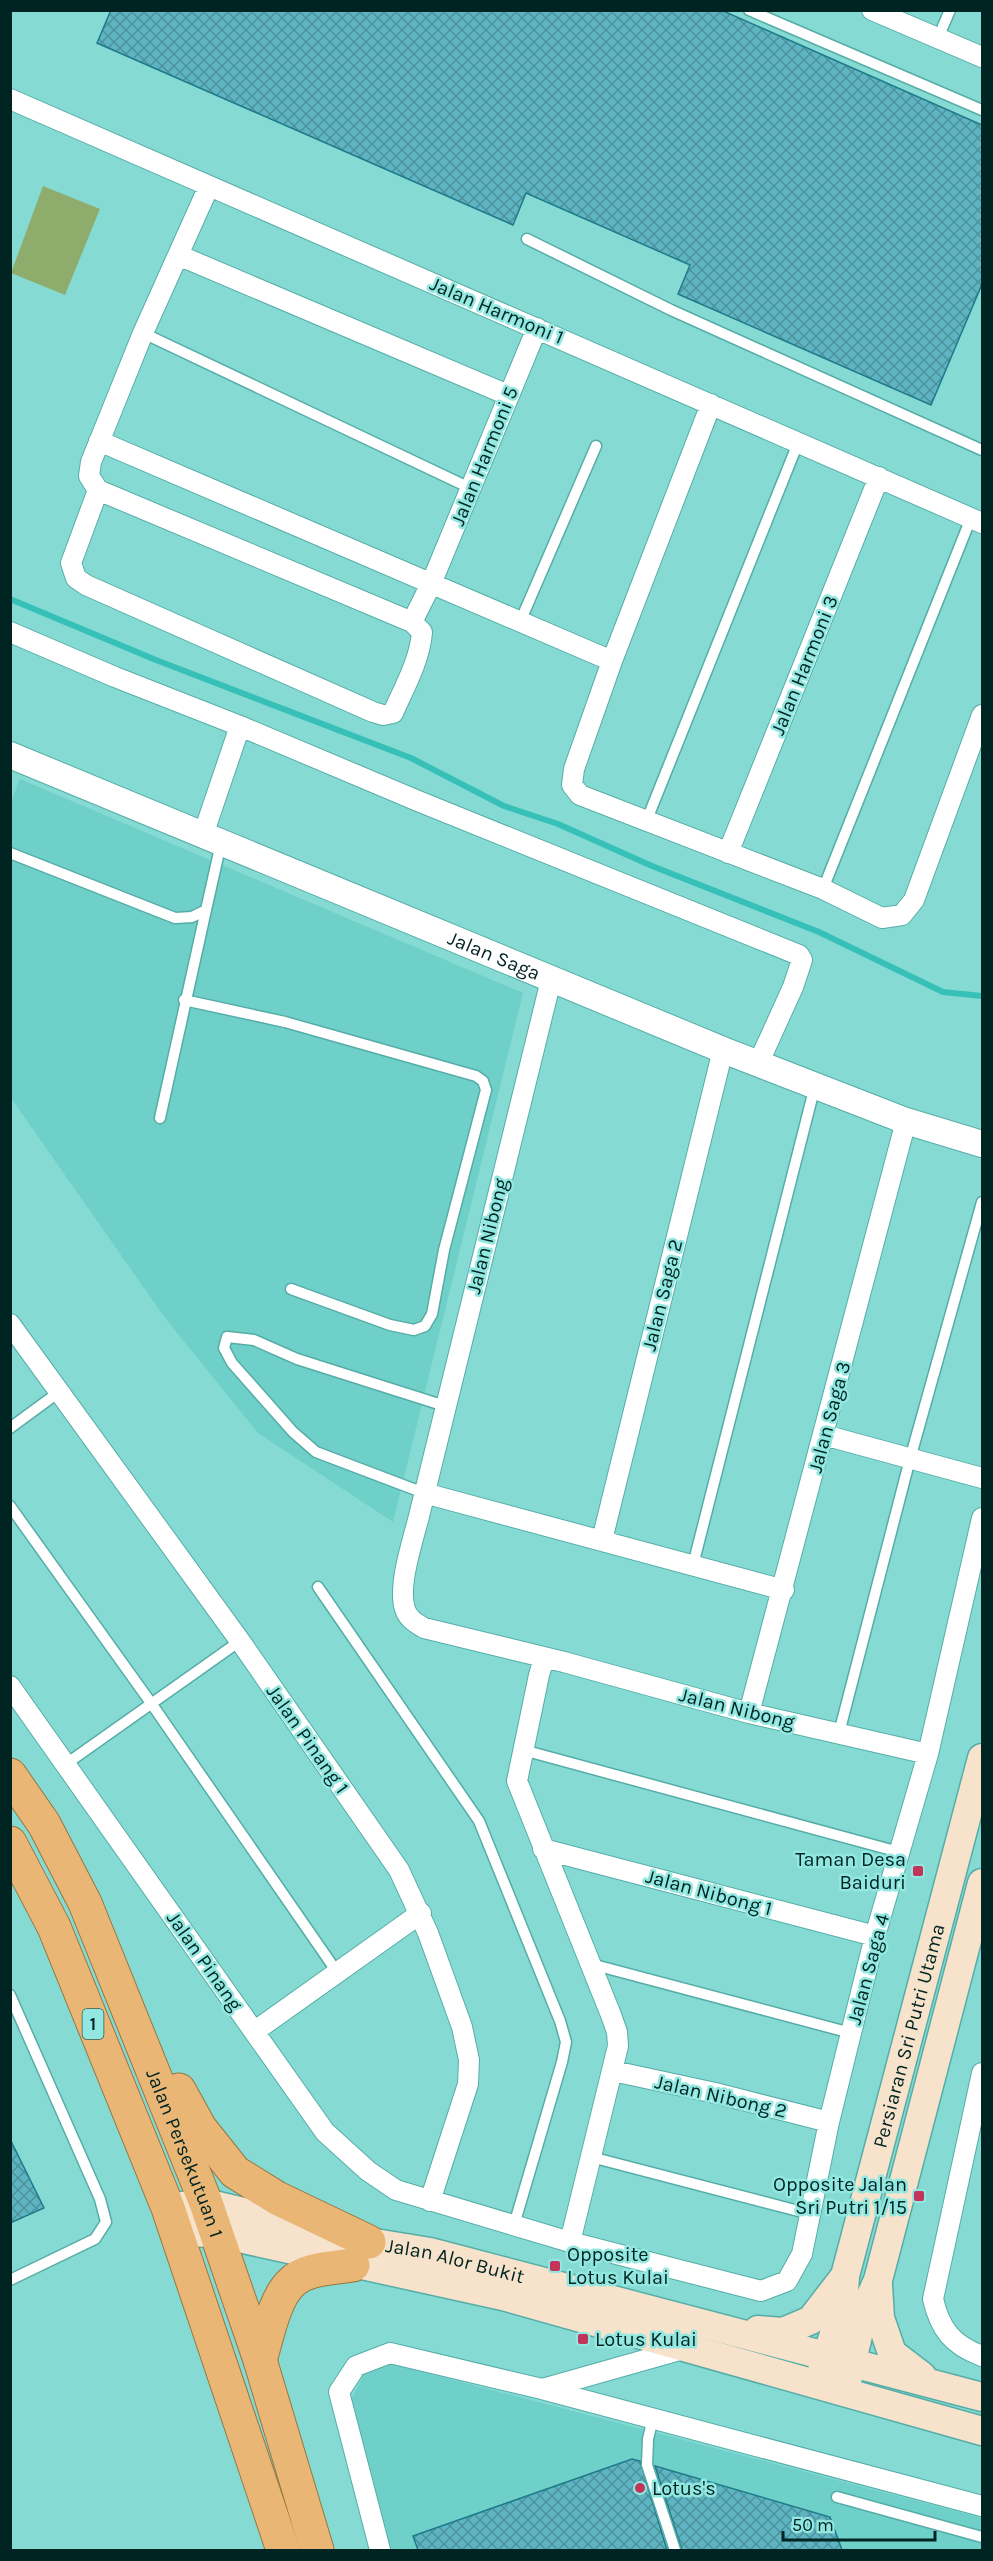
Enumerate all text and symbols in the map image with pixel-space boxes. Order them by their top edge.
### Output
street label: Jalan Harmoni 1 [426,272,567,349]
street label: Jalan Harmoni 5 [446,383,523,529]
street label: Jalan Harmoni 3 [766,592,843,738]
street label: Jalan Saga [444,926,544,985]
street label: Jalan Nibong [462,1176,513,1296]
street label: Jalan Saga 2 [638,1237,687,1353]
street label: Jalan Saga 3 [804,1359,855,1475]
street label: Jalan Pinang 1 [262,1681,354,1798]
street label: Jalan Nibong [677,1683,797,1734]
place label: Taman Desa Baiduri [795,1848,906,1894]
marker: Taman Desa Baiduri [911,1864,925,1878]
street label: Jalan Nibong 1 [643,1865,774,1920]
street label: Jalan Pinang [162,1907,247,2015]
street label: Jalan Saga 4 [843,1911,894,2027]
street label: Persiaran Sri Putri Utama [868,1921,950,2151]
road number: 1 [82,2009,104,2039]
street label: Jalan Persekutuan 1 [141,2065,228,2241]
street label: Jalan Nibong 2 [653,2070,789,2123]
place label: Opposite Jalan Sri Putri 1/15 [773,2173,907,2219]
marker: Opposite Jalan Sri Putri 1/15 [912,2189,926,2203]
street label: Jalan Alor Bukit [384,2234,527,2288]
place label: Opposite Lotus Kulai [567,2243,669,2289]
marker: Opposite Lotus Kulai [548,2259,562,2273]
place label: Lotus Kulai [595,2328,697,2351]
marker: Lotus Kulai [576,2332,590,2346]
place label: Lotus's [652,2477,716,2500]
marker: Lotus's [633,2481,647,2495]
scale bar [783,2504,934,2542]
text: 50 m [792,2514,834,2536]

